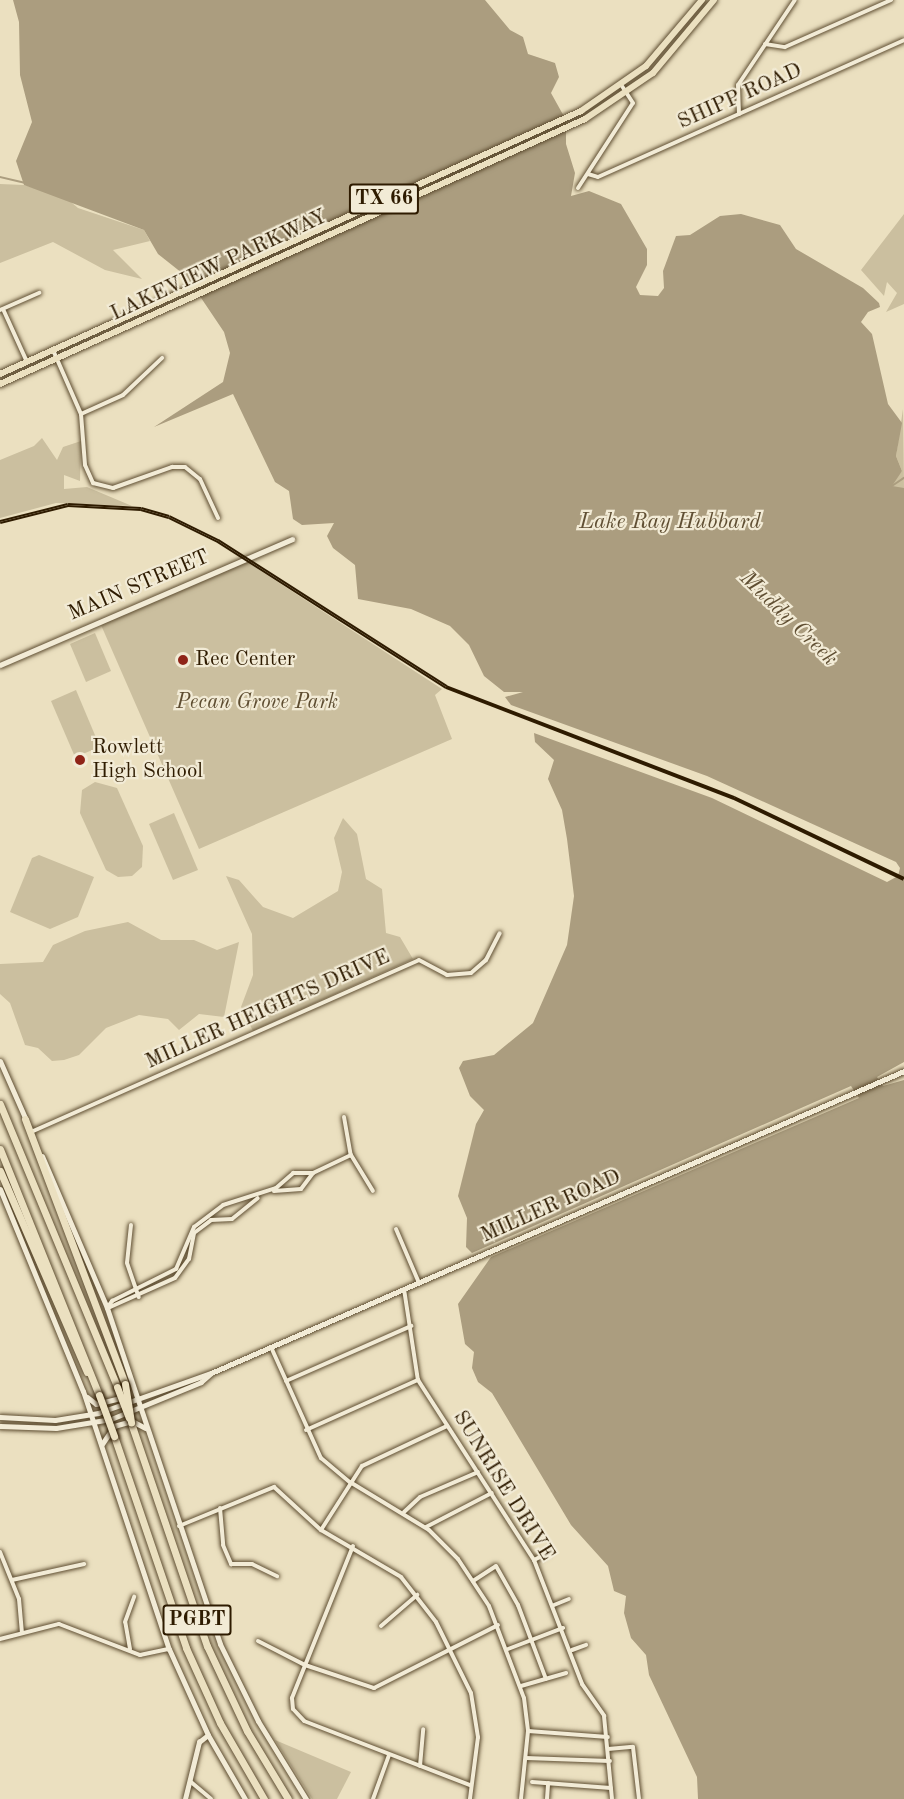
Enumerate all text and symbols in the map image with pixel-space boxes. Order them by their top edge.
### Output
street label: SHIPP ROAD [674,58,806,136]
road number: TX 66 [348,182,420,216]
street label: LAKEVIEW PARKWAY [107,205,331,327]
water label: Lake Ray Hubbard [579,510,761,536]
street label: MAIN STREET [65,545,213,627]
water label: Muddy Creek [734,566,842,672]
place label: Rec Center [195,647,295,673]
marker: Rec Center [176,653,190,667]
park label: Pecan Grove Park [176,690,338,716]
place label: Rowlett High School [92,735,203,785]
marker: Rowlett High School [73,753,87,767]
street label: MILLER HEIGHTS DRIVE [142,945,394,1075]
street label: MILLER ROAD [477,1165,625,1249]
street label: SUNRISE DRIVE [447,1406,559,1566]
road number: PGBT [162,1603,232,1637]

